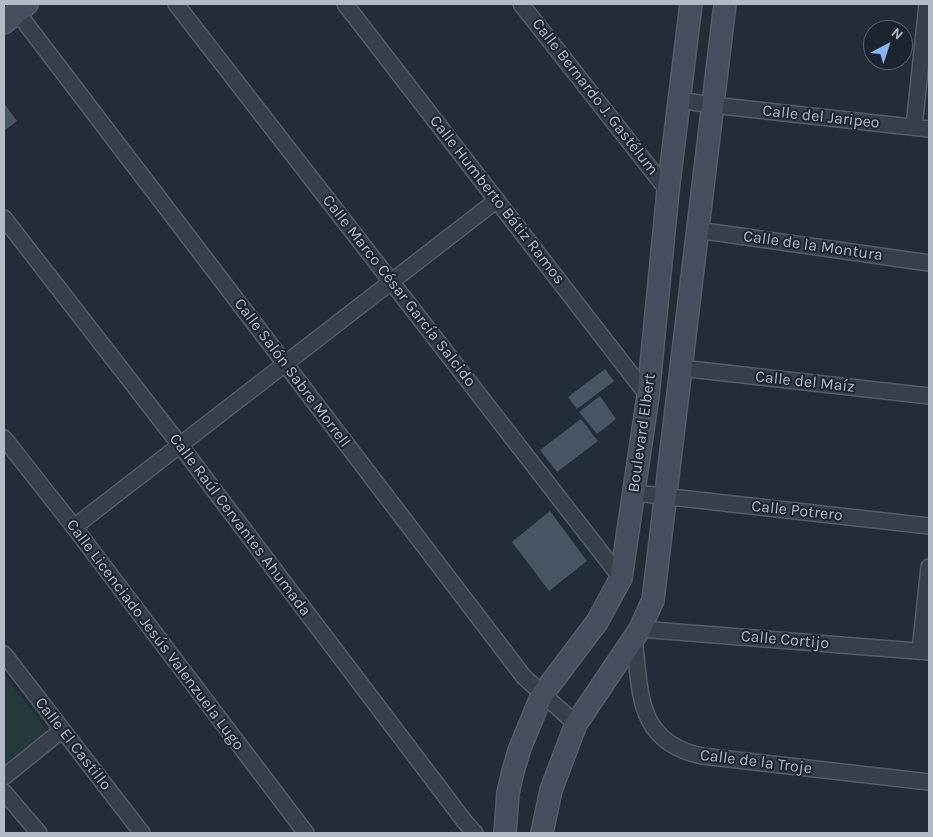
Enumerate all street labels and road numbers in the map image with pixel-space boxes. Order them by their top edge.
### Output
street label: Calle Bernardo J. Gastélum [528,15,662,179]
street label: Calle del Jaripeo [761,101,881,133]
street label: Calle Humberto Bátiz Ramos [425,112,569,288]
street label: Calle Marco César García Salcido [318,191,480,391]
street label: Calle de la Montura [742,227,884,265]
street label: Calle Salón Sabre Morrell [230,295,354,451]
street label: Calle del Maíz [754,367,856,397]
street label: Boulevard Elbert [624,372,660,494]
street label: Calle Raúl Cervantes Ahumada [165,430,315,620]
street label: Calle Potrero [750,497,844,525]
street label: Calle Licenciado Jesús Valenzuela Lugo [62,516,248,754]
street label: Calle Cortijo [740,627,830,653]
street label: Calle El Castillo [31,694,115,794]
street label: Calle de la Troje [699,746,813,778]

